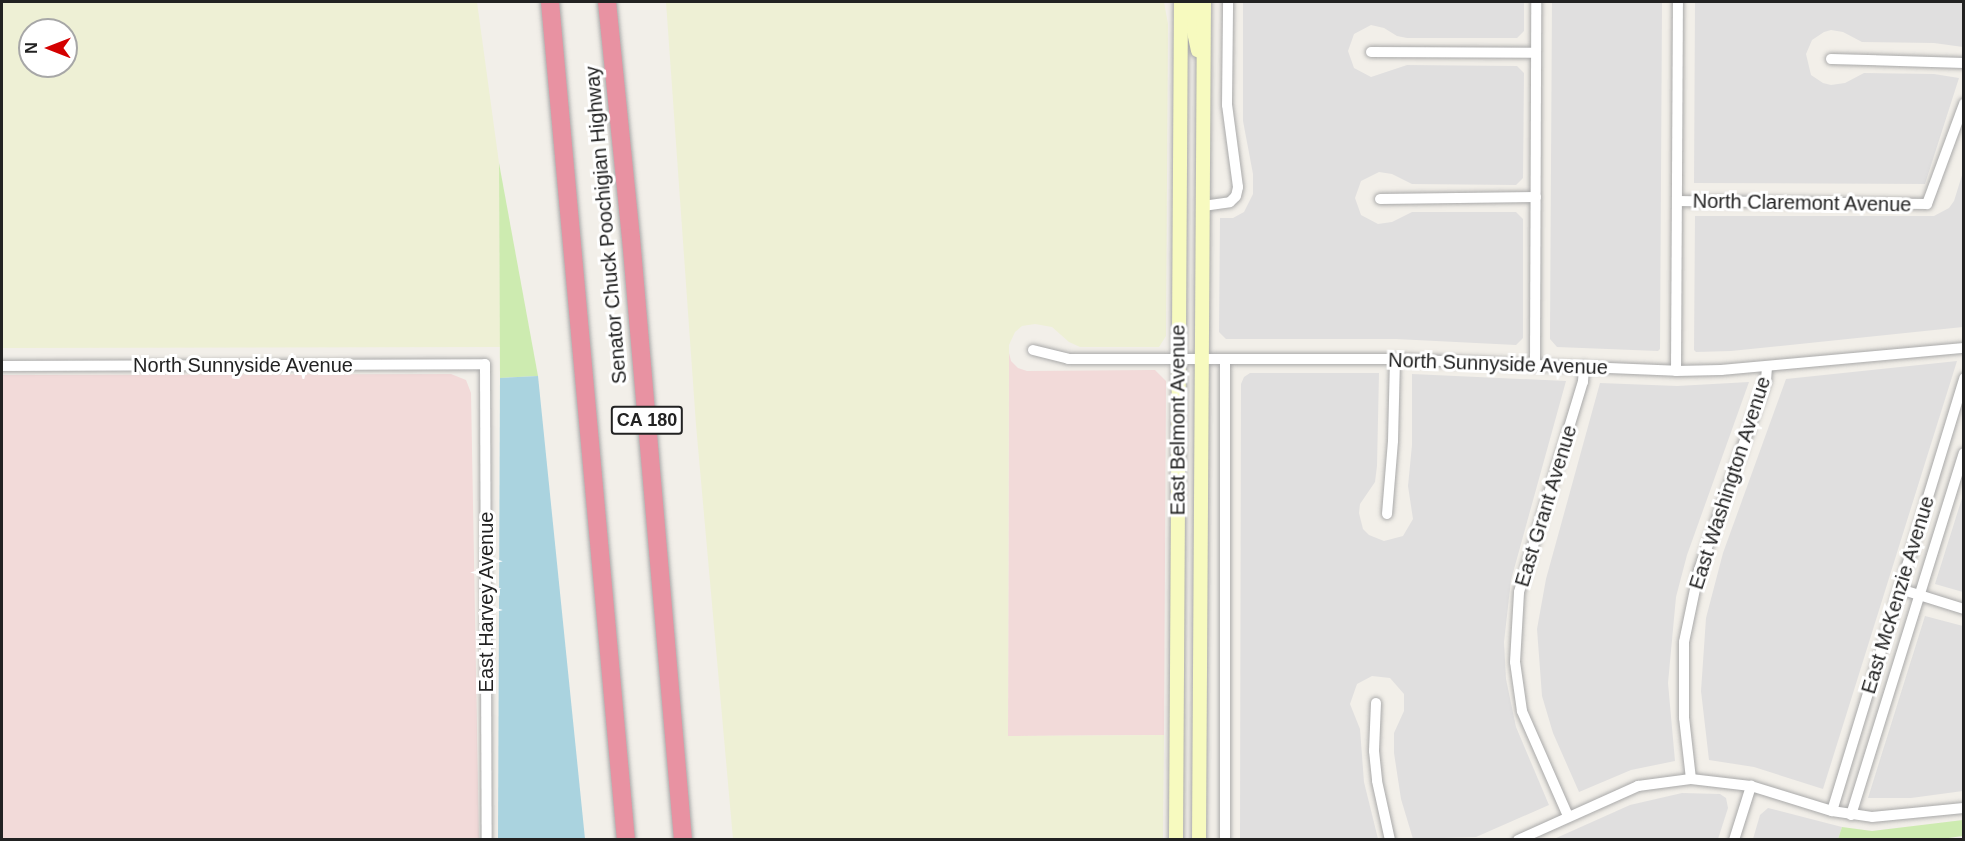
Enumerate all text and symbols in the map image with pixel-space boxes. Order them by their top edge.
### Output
north arrow [18,18,78,78]
text: N [23,42,40,54]
street label: Senator Chuck Poochigian Highway [580,65,632,385]
street label: North Claremont Avenue [1692,189,1912,217]
street label: East Belmont Avenue [1166,324,1190,516]
street label: North Sunnyside Avenue [1387,348,1609,380]
street label: North Sunnyside Avenue [133,353,353,377]
street label: East Washington Avenue [1684,373,1776,593]
road number: CA 180 [610,405,684,435]
street label: East Grant Avenue [1510,422,1582,590]
street label: East McKenzie Avenue [1856,493,1940,697]
street label: East Harvey Avenue [474,511,498,693]

